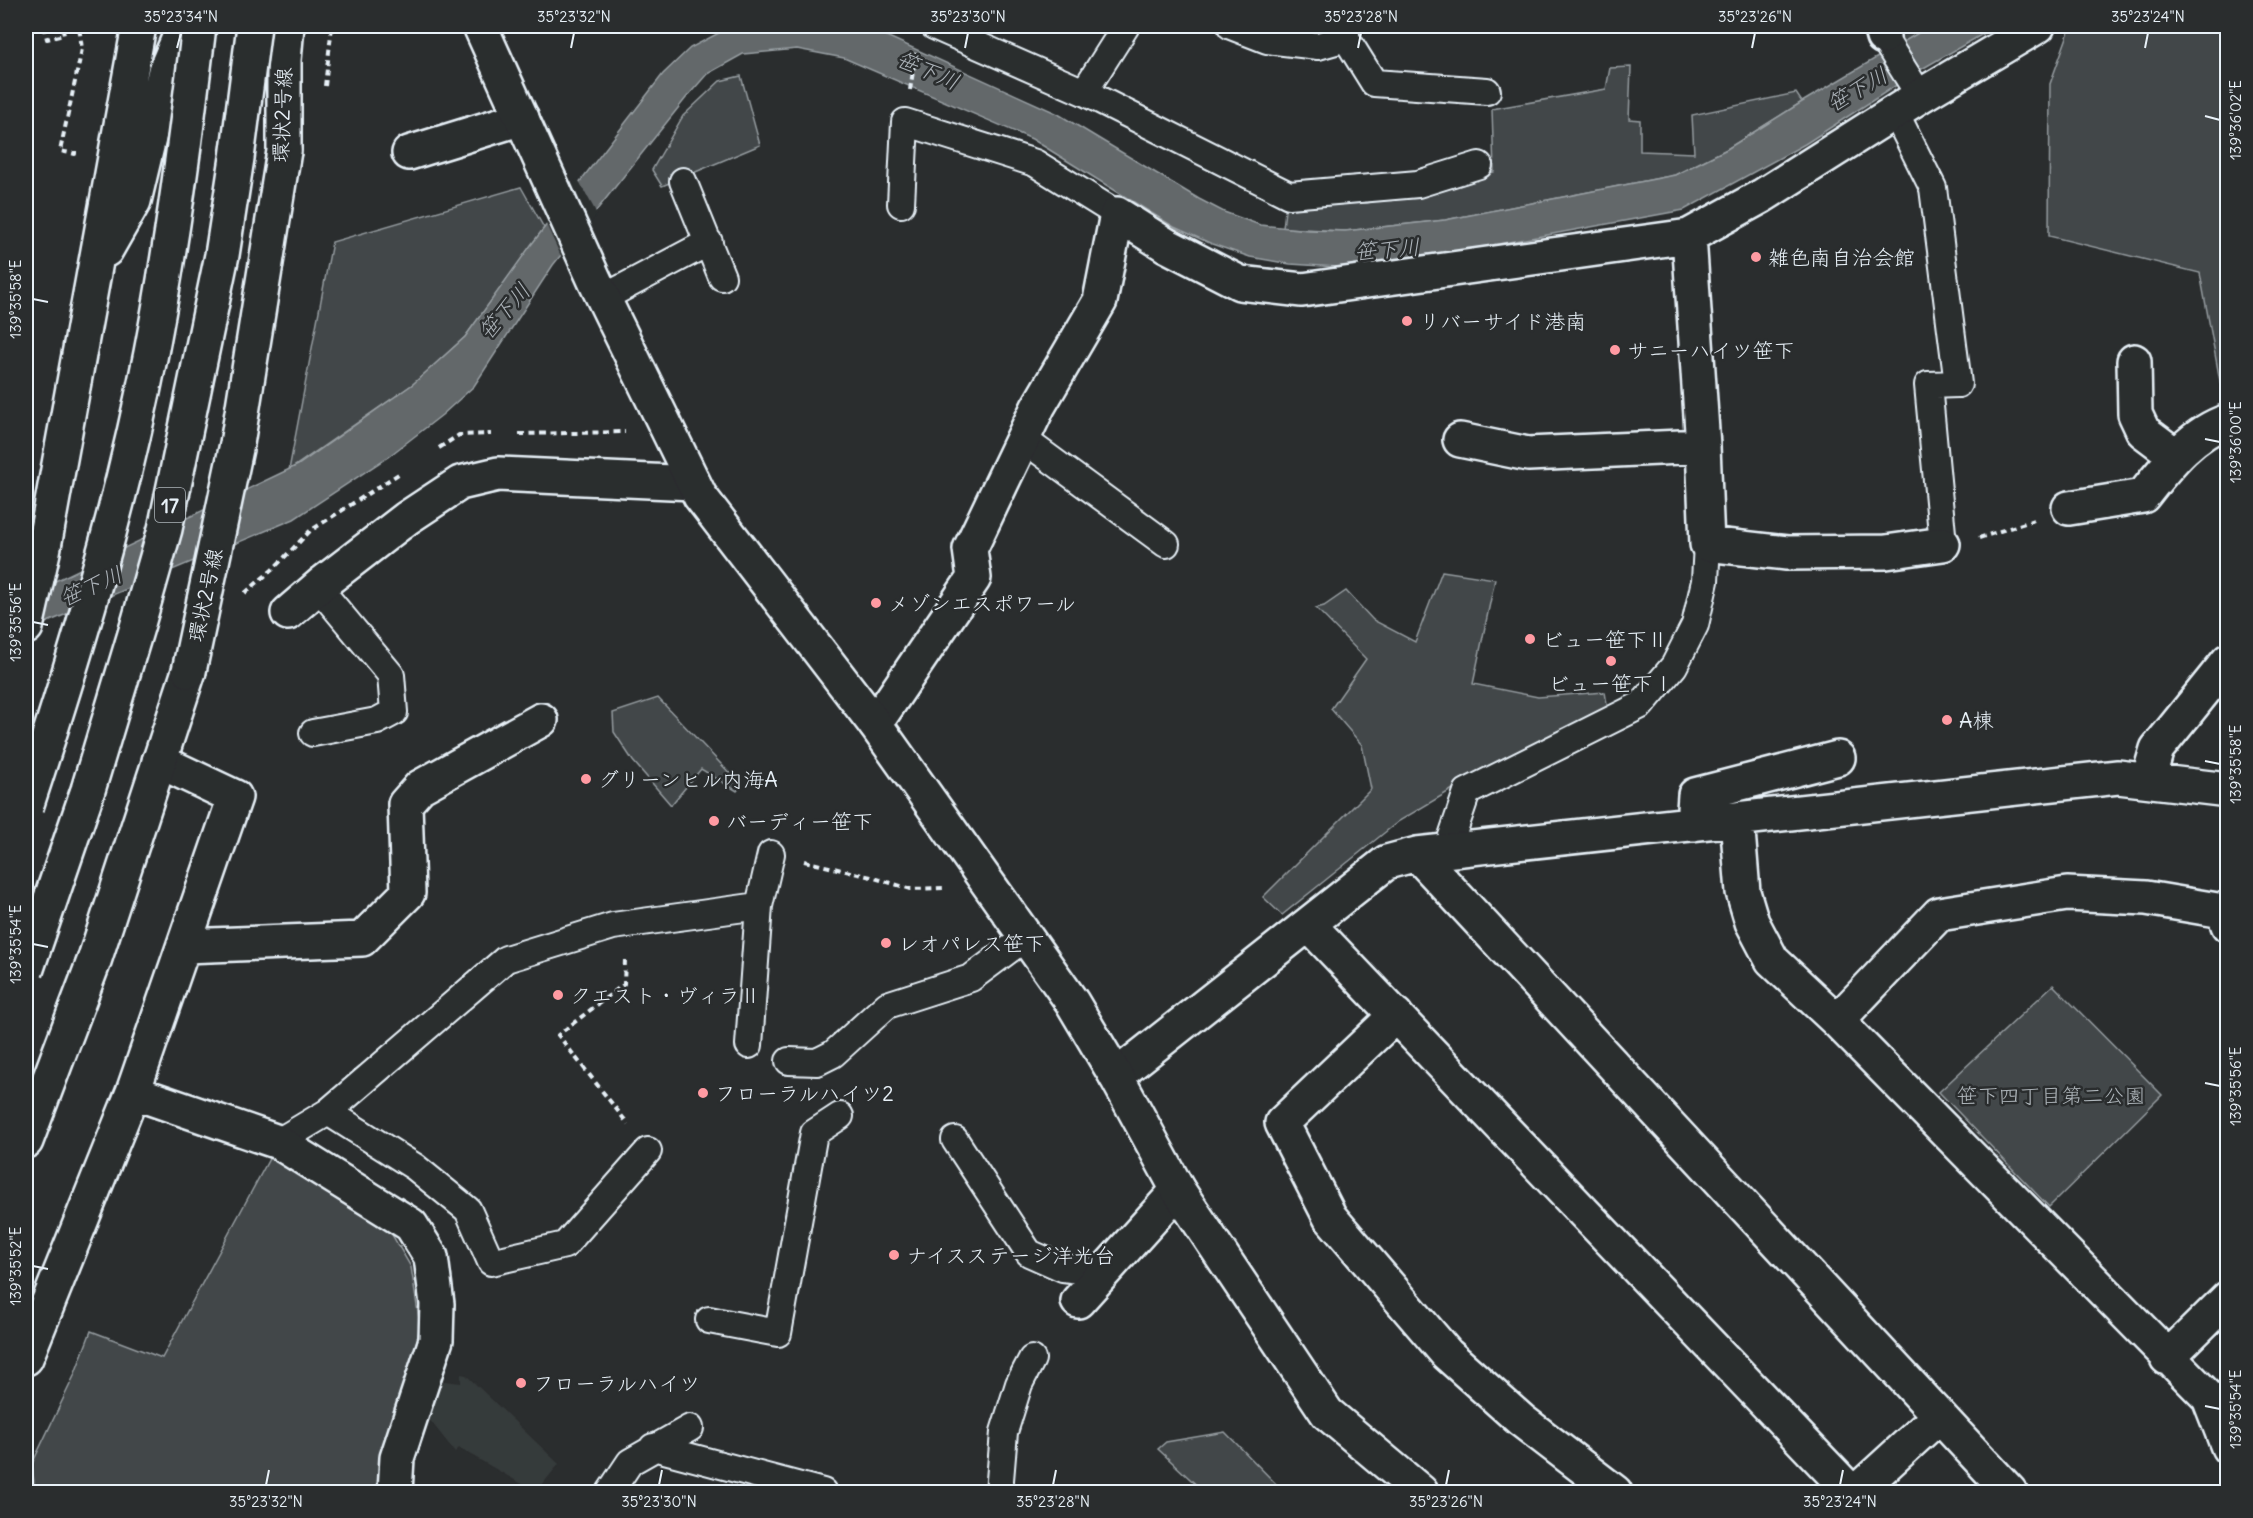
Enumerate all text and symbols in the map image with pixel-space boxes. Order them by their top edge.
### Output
text: 35°23'34"N [144,7,218,26]
text: 35°23'32"N [537,7,611,26]
text: 35°23'30"N [930,7,1006,26]
text: 35°23'28"N [1324,7,1398,26]
text: 35°23'26"N [1718,7,1792,26]
text: 35°23'24"N [2111,7,2185,26]
water label: 笹下川 [892,44,964,96]
water label: 笹下川 [1821,60,1893,118]
street label: 環状2号線 [267,67,297,163]
text: 139°36'02"E [2226,80,2245,160]
water label: 笹下川 [1353,232,1421,266]
place label: 雑色南自治会館 [1768,244,1915,271]
marker: 雑色南自治会館 [1749,250,1763,264]
text: 139°35'58"E [6,259,25,339]
water label: 笹下川 [472,277,536,345]
place label: リバーサイド港南 [1419,308,1587,335]
marker: リバーサイド港南 [1400,314,1414,328]
place label: サニーハイツ笹下 [1627,337,1795,364]
marker: サニーハイツ笹下 [1608,343,1622,357]
text: 139°36'00"E [2226,401,2245,483]
road number: 17 [155,488,185,522]
street label: 環状2号線 [182,545,228,645]
water label: 笹下川 [55,560,127,612]
text: 139°35'56"E [6,582,25,662]
place label: メゾンエスポワール [888,590,1076,617]
marker: メゾンエスポワール [869,596,883,610]
place label: ビュー笹下Ⅱ [1542,626,1668,653]
marker: ビュー笹下Ⅱ [1523,632,1537,646]
marker: ビュー笹下Ⅰ [1604,654,1618,668]
place label: ビュー笹下Ⅰ [1548,670,1674,697]
place label: A棟 [1959,707,1993,734]
marker: A棟 [1940,713,1954,727]
text: 139°35'58"E [2226,724,2245,804]
place label: グリーンヒル内海A [598,766,778,793]
marker: グリーンヒル内海A [579,772,593,786]
place label: バーディー笹下 [726,808,873,835]
marker: バーディー笹下 [707,814,721,828]
text: 139°35'54"E [6,904,25,984]
place label: レオパレス笹下 [898,930,1045,957]
marker: レオパレス笹下 [879,936,893,950]
place label: クエスト・ヴィラⅡ [570,982,761,1009]
marker: クエスト・ヴィラⅡ [551,988,565,1002]
text: 139°35'56"E [2226,1046,2245,1126]
place label: フローラルハイツ2 [715,1080,894,1107]
park label: 笹下四丁目第二公園 [1957,1082,2146,1109]
marker: フローラルハイツ2 [696,1086,710,1100]
text: 139°35'52"E [6,1226,25,1305]
place label: ナイスステージ洋光台 [906,1242,1115,1269]
marker: ナイスステージ洋光台 [887,1248,901,1262]
text: 139°35'54"E [2226,1369,2245,1449]
place label: フローラルハイツ [533,1370,700,1397]
marker: フローラルハイツ [514,1376,528,1390]
text: 35°23'32"N [229,1492,303,1511]
text: 35°23'30"N [621,1492,697,1511]
text: 35°23'28"N [1016,1492,1090,1511]
text: 35°23'26"N [1409,1492,1483,1511]
text: 35°23'24"N [1803,1492,1877,1511]

